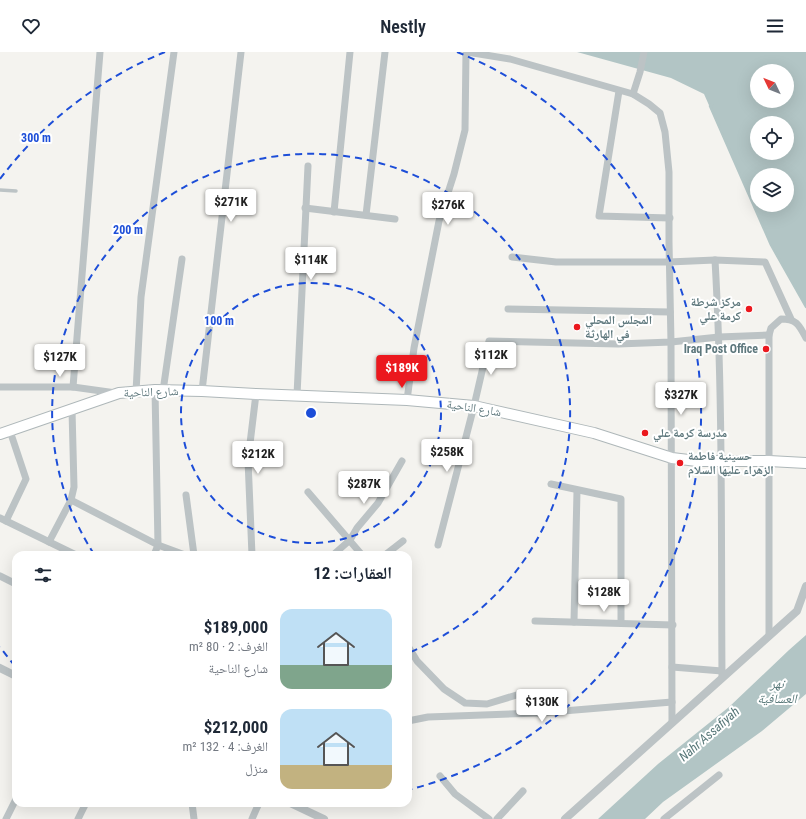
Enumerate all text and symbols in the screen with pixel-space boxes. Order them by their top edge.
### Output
icon: heart [20,15,42,37]
icon: menu [764,15,786,37]
text: Nestly [380,16,426,37]
north arrow [750,64,794,108]
map controls [750,64,794,212]
button: locate [750,116,794,160]
text: 300 m [21,131,51,145]
button: layers [750,168,794,212]
pin: $271K [203,189,259,223]
pin: $276K [420,192,476,226]
text: $271K [214,194,248,209]
text: $276K [431,197,465,212]
text: 200 m [113,223,143,237]
pin: $114K [283,247,339,281]
text: $114K [294,252,328,267]
place label: مركز شرطة كرمة علي [691,295,742,326]
marker: مركز شرطة كرمة علي [744,304,754,314]
place label: المجلس المحلي في الهارثة [585,313,652,344]
text: 100 m [204,314,234,328]
marker: المجلس المحلي في الهارثة [572,322,582,332]
pin: $112K [463,342,519,376]
place label: Iraq Post Office [684,342,758,356]
pin: $127K [32,344,88,378]
marker: Iraq Post Office [761,344,771,354]
text: $112K [474,347,508,362]
text: $127K [43,349,77,364]
pin: $189K [374,355,430,389]
text: $189K [385,360,419,375]
pin: $327K [653,382,709,416]
street label: شارع الناحية [123,384,179,401]
text: $327K [664,387,698,402]
street label: شارع الناحية [446,397,502,420]
centre of rings [304,406,318,420]
place label: مدرسة كرمة علي [653,426,728,443]
marker: مدرسة كرمة علي [640,428,650,438]
pin: $258K [419,439,475,473]
pin: $212K [230,441,286,475]
text: $258K [430,444,464,459]
text: $212K [241,446,275,461]
place label: حسينية فاطمة الزهراء عليها السلام [688,449,774,478]
marker: حسينية فاطمة الزهراء عليها السلام [675,458,685,468]
pin: $287K [336,471,392,505]
text: $287K [347,476,381,491]
text: العقارات: 12 [313,563,392,583]
icon: filters [32,564,54,586]
pin: $128K [576,579,632,613]
text: $128K [587,584,621,599]
text: $189,000 [204,617,268,637]
icon: home [312,625,360,673]
text: الغرف: 2 · 80 m² [189,639,268,654]
text: شارع الناحية [209,661,268,676]
water label: نهر العسافية [757,676,798,706]
pin: $130K [514,689,570,723]
text: $130K [525,694,559,709]
water label: Nahr Assafiyah [676,704,742,764]
text: $212,000 [204,717,268,737]
icon: home [312,725,360,773]
text: الغرف: 4 · 132 m² [183,739,268,754]
text: منزل [245,761,268,776]

